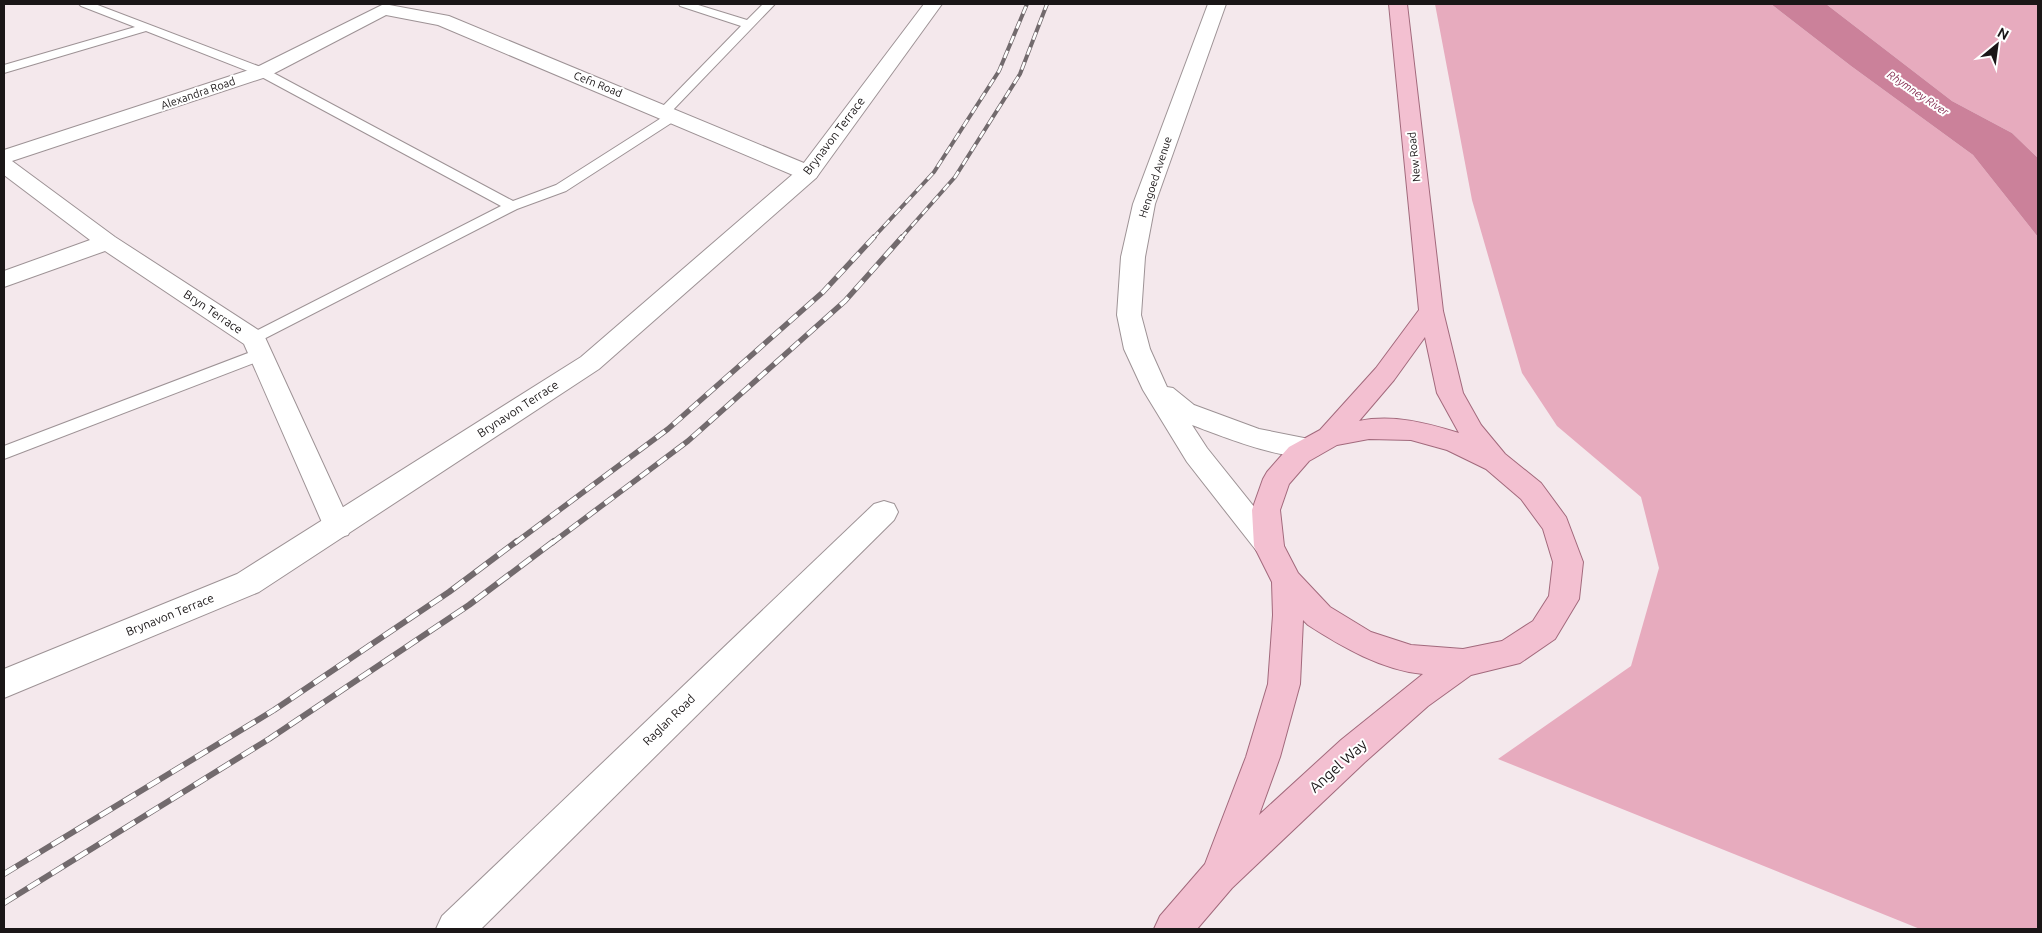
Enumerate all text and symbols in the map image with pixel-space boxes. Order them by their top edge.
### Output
north arrow [1972,20,2022,70]
text: N [1995,24,2012,43]
water label: Rhymney River [1885,68,1951,118]
street label: Cefn Road [572,69,624,99]
street label: Alexandra Road [159,75,237,111]
street label: Brynavon Terrace [800,94,867,177]
street label: New Road [1405,131,1423,183]
street label: Hengoed Avenue [1136,135,1174,219]
street label: Bryn Terrace [181,287,245,336]
street label: Brynavon Terrace [475,378,561,440]
street label: Brynavon Terrace [124,591,216,638]
street label: Raglan Road [640,692,697,748]
street label: Angel Way [1306,736,1370,796]

